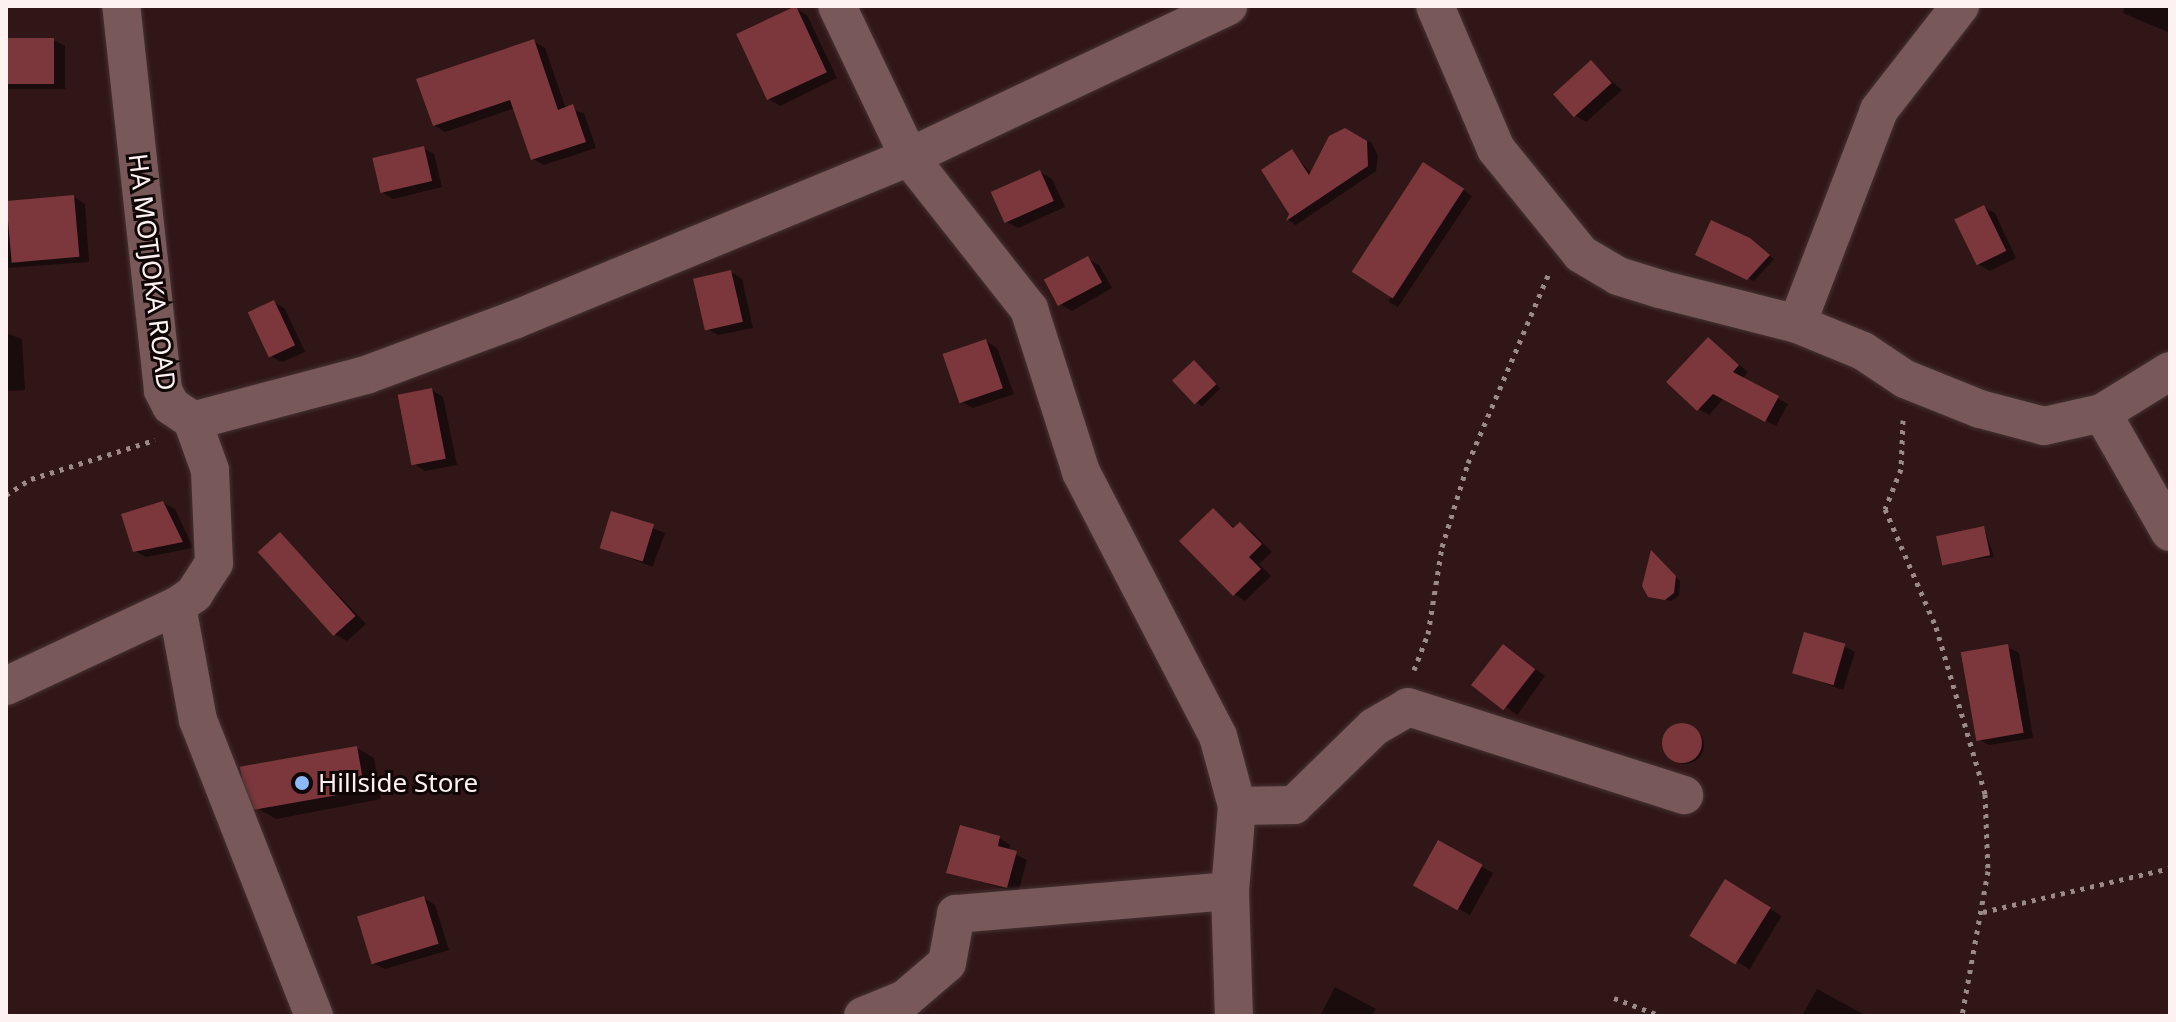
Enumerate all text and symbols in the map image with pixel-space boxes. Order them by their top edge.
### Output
street label: HA MOTJOKA ROAD [122,152,182,392]
place label: Hillside Store [318,767,478,799]
marker: Hillside Store [293,774,311,792]

